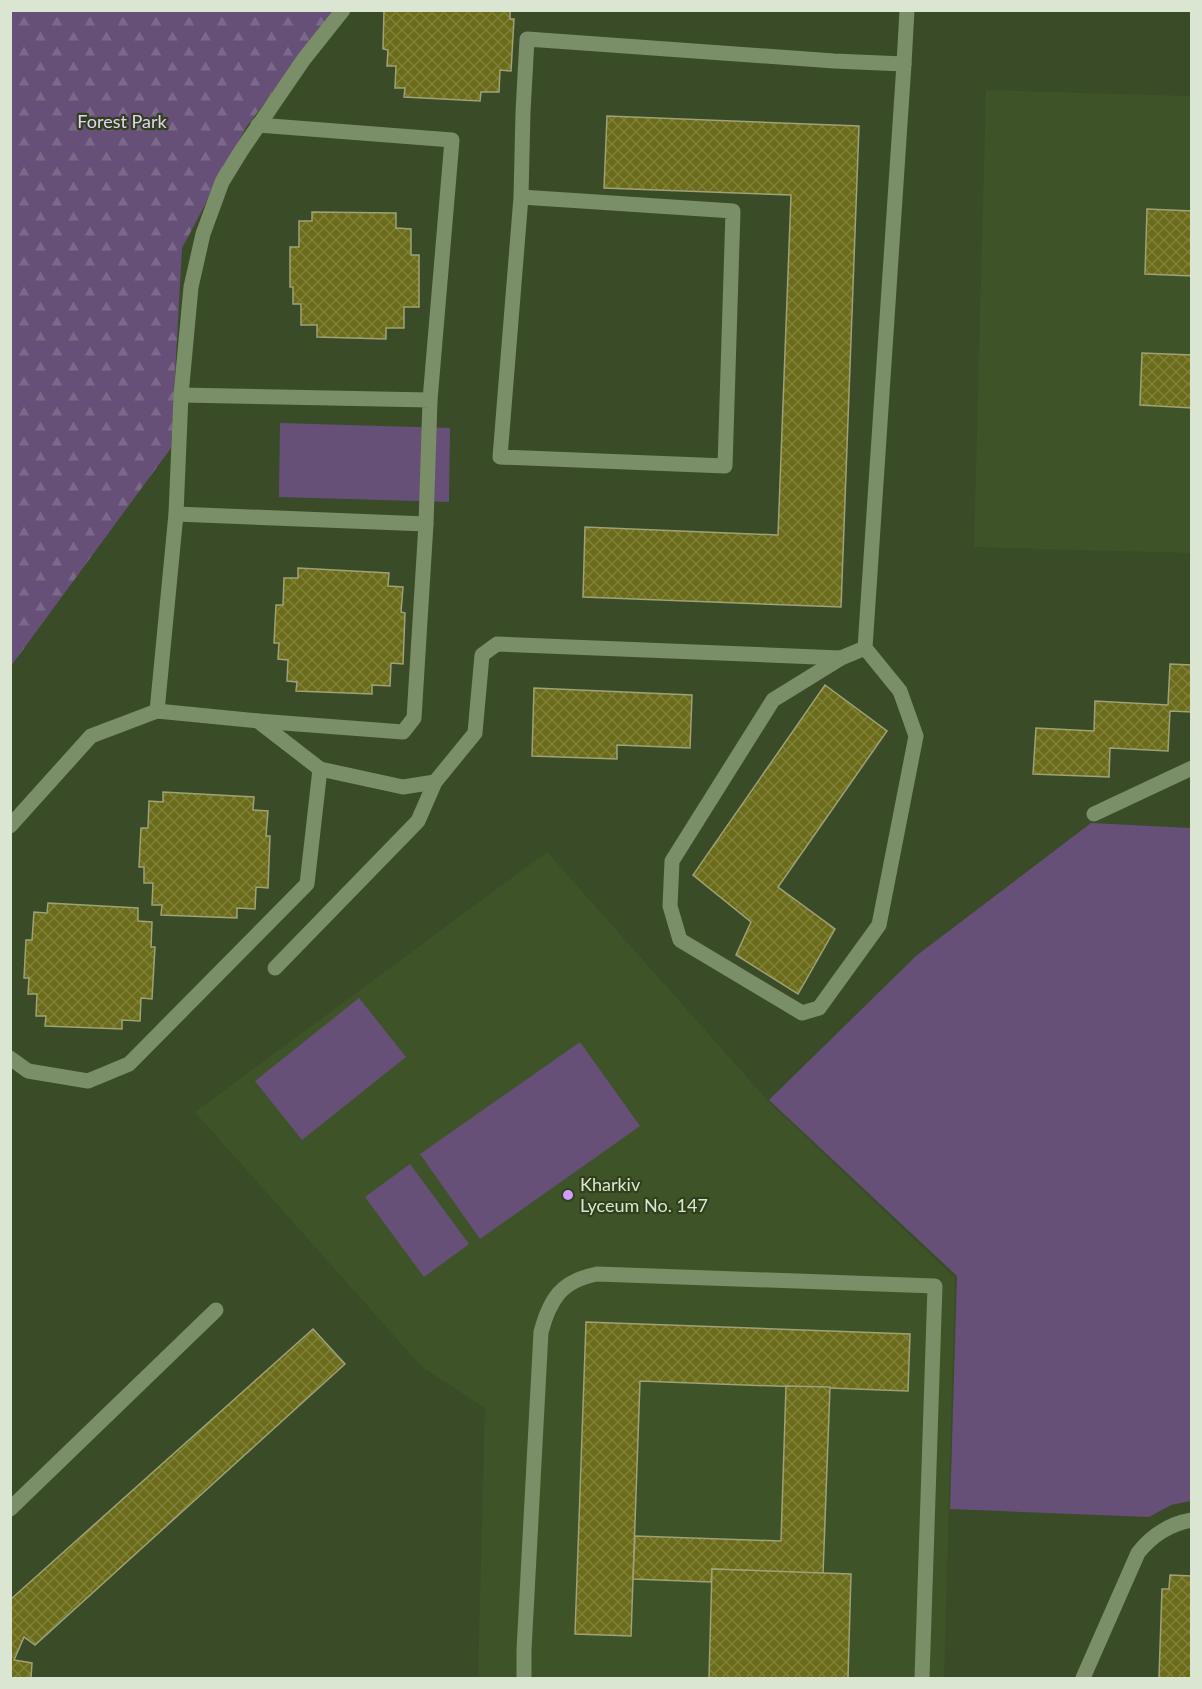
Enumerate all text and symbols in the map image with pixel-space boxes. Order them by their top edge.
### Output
park label: Forest Park [77,110,168,132]
place label: Kharkiv Lyceum No. 147 [580,1173,708,1216]
marker: Kharkiv Lyceum No. 147 [561,1188,575,1202]

